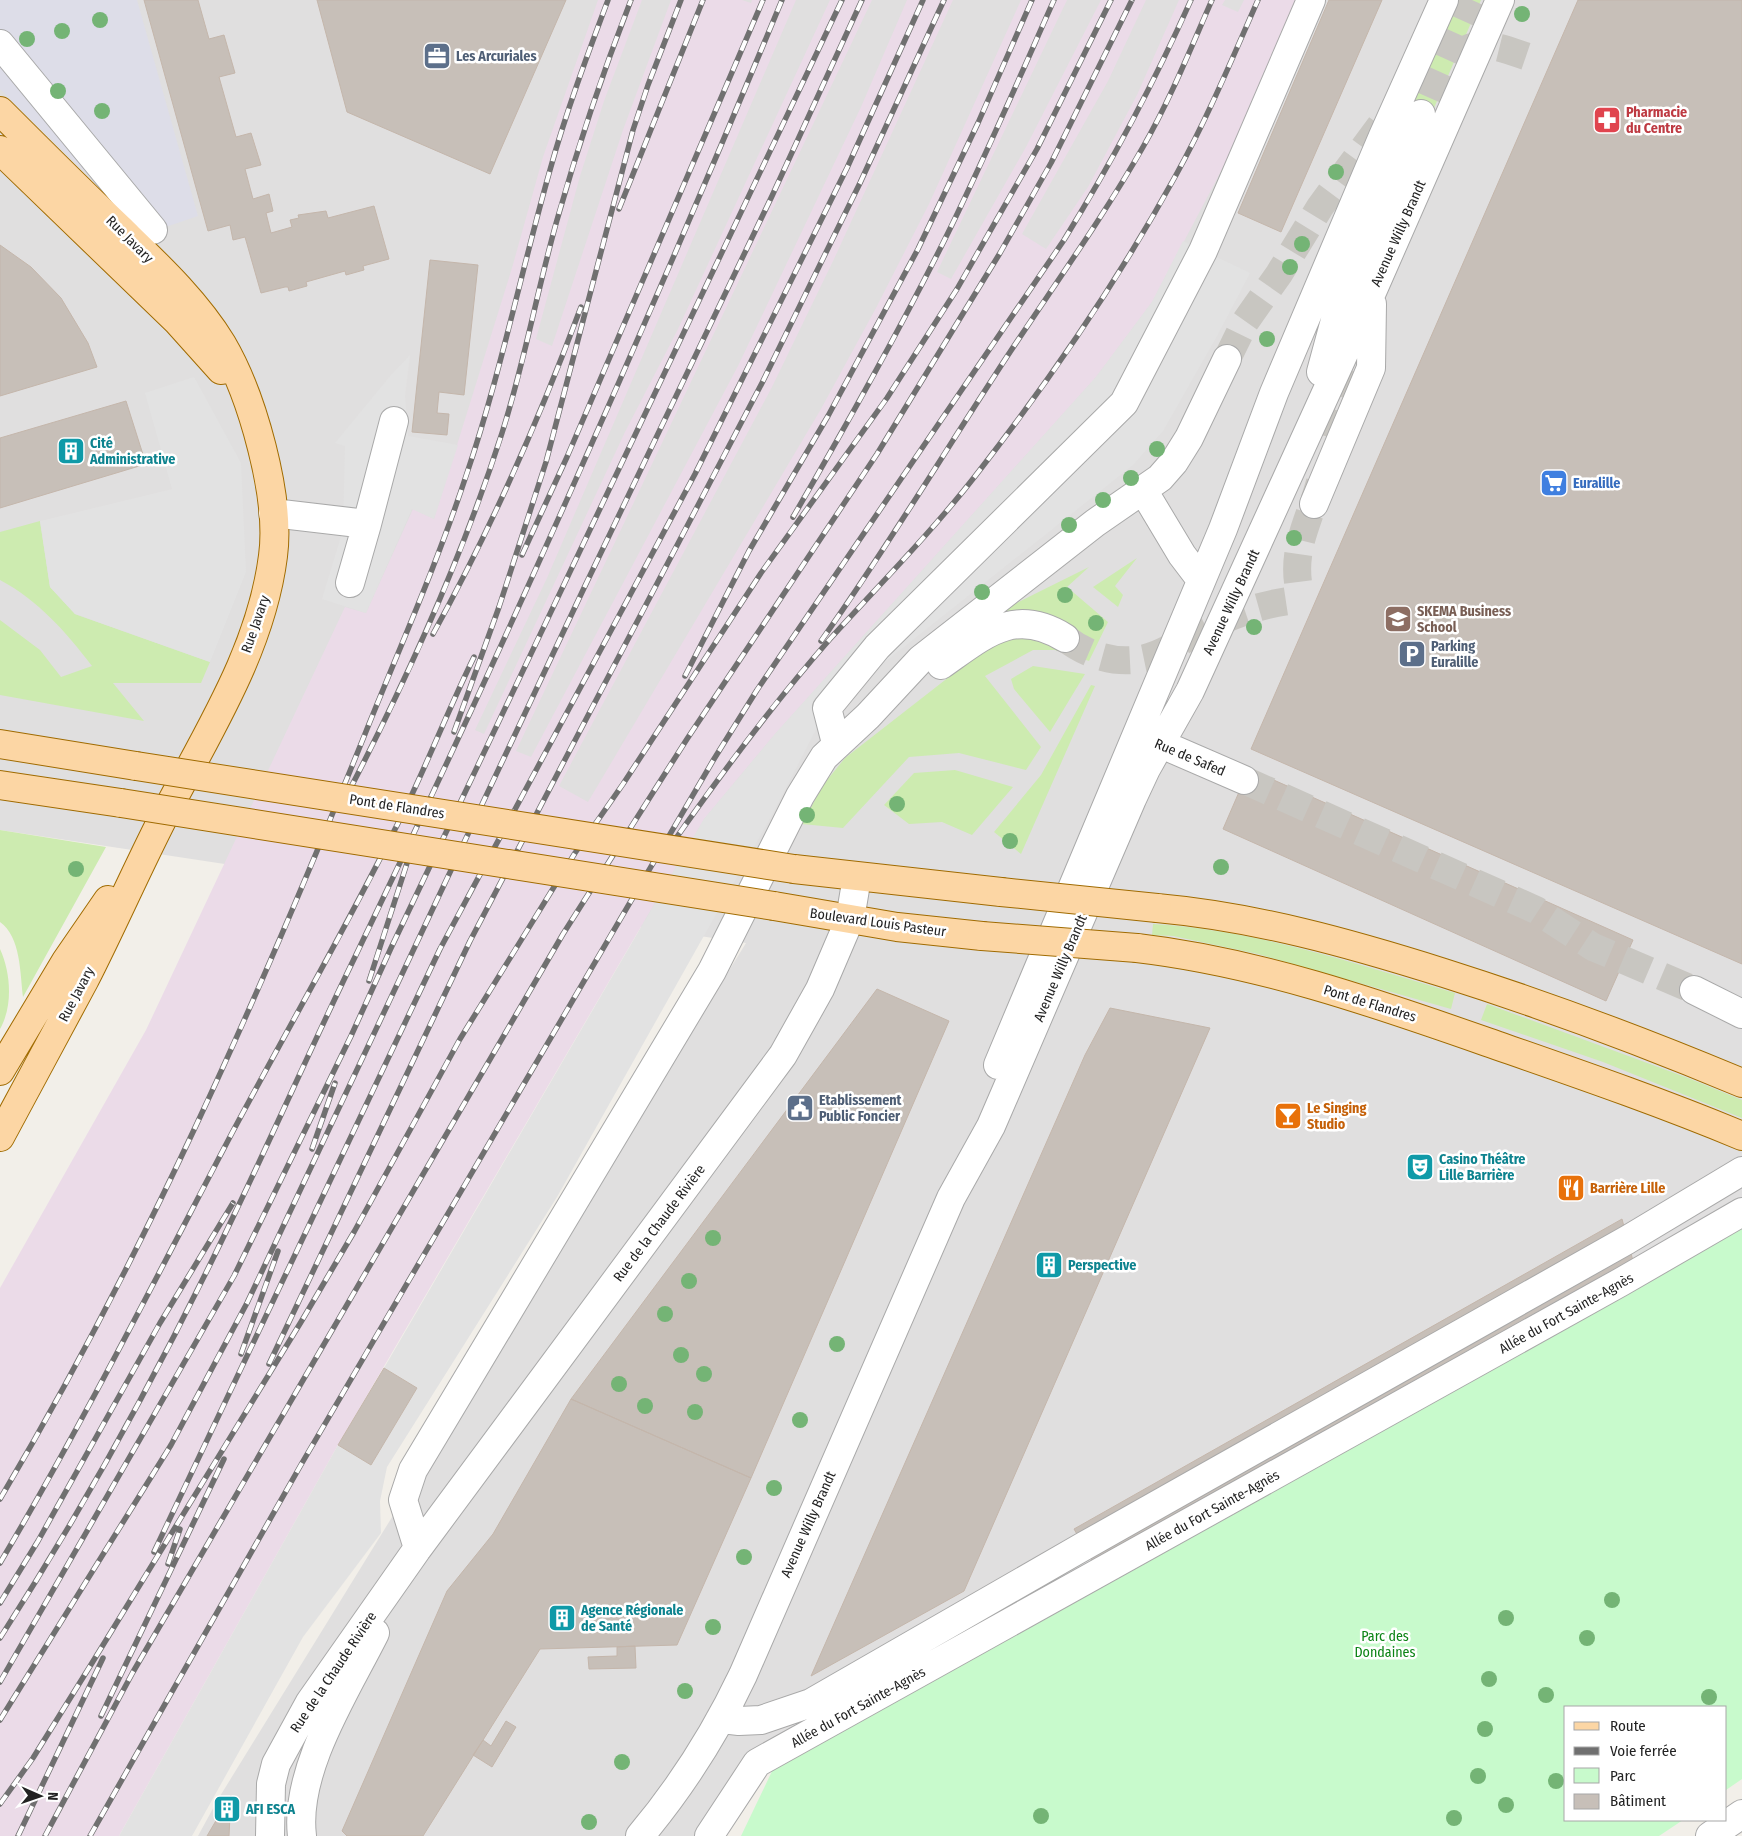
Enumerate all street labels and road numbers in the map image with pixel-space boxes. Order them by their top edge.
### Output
street label: Avenue Willy Brandt [1367,177,1430,289]
street label: Rue Javary [103,212,157,267]
street label: Avenue Willy Brandt [1200,546,1264,658]
street label: Rue Javary [238,592,273,655]
street label: Rue de Safed [1152,735,1228,780]
street label: Pont de Flandres [348,791,446,822]
street label: Boulevard Louis Pasteur [809,905,947,940]
street label: Avenue Willy Brandt [1030,912,1091,1024]
street label: Rue Javary [55,963,98,1025]
street label: Pont de Flandres [1321,981,1418,1026]
street label: Rue de la Chaude Rivière [610,1161,709,1285]
street label: Allée du Fort Sainte-Agnès [1496,1269,1636,1357]
street label: Allée du Fort Sainte-Agnès [1142,1466,1282,1554]
street label: Avenue Willy Brandt [777,1468,840,1580]
street label: Rue de la Chaude Rivière [287,1609,380,1736]
street label: Allée du Fort Sainte-Agnès [788,1663,928,1751]

